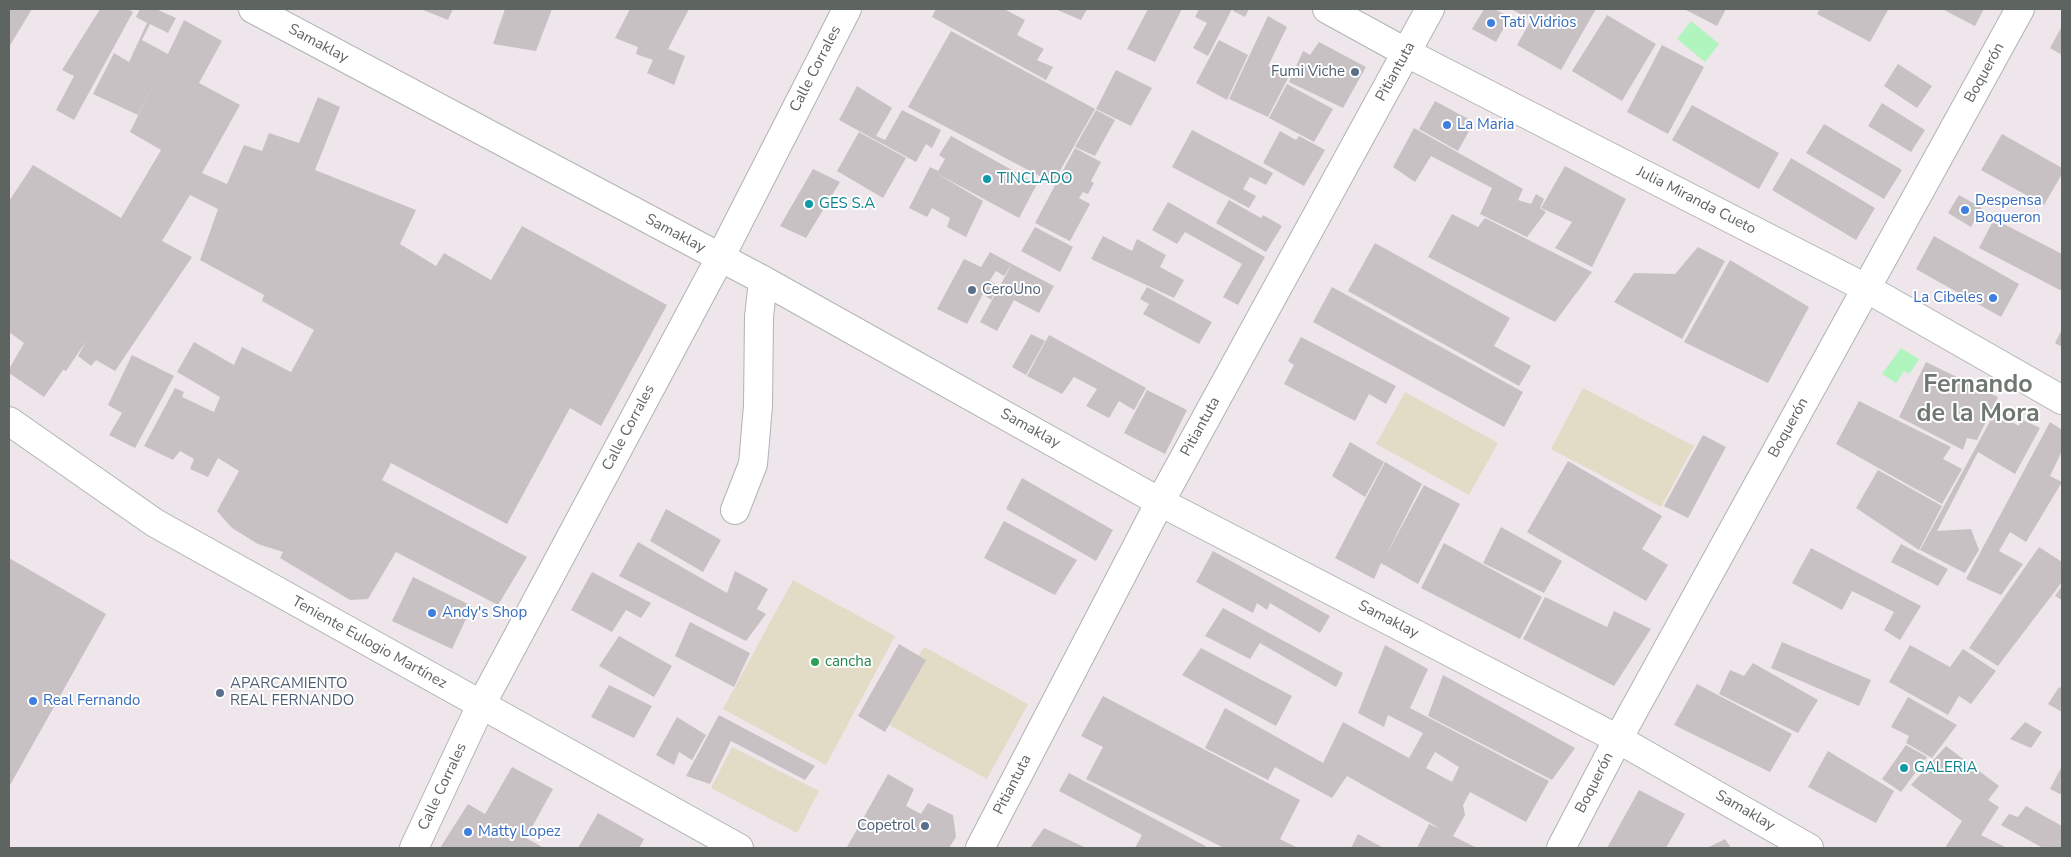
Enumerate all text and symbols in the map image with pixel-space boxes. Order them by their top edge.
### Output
place label: Tati Vidrios [1501,14,1576,32]
marker: Tati Vidrios [1485,17,1497,29]
street label: Samaklay [285,21,351,67]
street label: Calle Corrales [787,23,845,115]
street label: Pitiantuta [1372,39,1420,105]
street label: Boquerón [1961,40,2009,106]
place label: Fumi Viche [1271,63,1345,81]
marker: Fumi Viche [1349,66,1361,78]
place label: La Maria [1457,116,1515,134]
marker: La Maria [1441,119,1453,131]
street label: Julia Miranda Cueto [1633,163,1759,239]
place label: TINCLADO [997,170,1072,188]
marker: TINCLADO [981,173,993,185]
place label: Despensa Boqueron [1975,192,2042,227]
place label: GES S.A [819,195,875,213]
marker: GES S.A [803,198,815,210]
marker: Despensa Boqueron [1959,204,1971,216]
street label: Samaklay [642,211,708,257]
place label: CeroUno [982,281,1041,299]
marker: CeroUno [966,284,978,296]
place label: La Cibeles [1913,289,1983,307]
marker: La Cibeles [1987,292,1999,304]
district label: Fernando de la Mora [1916,371,2040,430]
street label: Calle Corrales [599,382,659,474]
street label: Pitiantuta [1177,394,1225,460]
street label: Boquerón [1765,395,1813,461]
street label: Samaklay [997,405,1063,453]
street label: Teniente Eulogio Martínez [288,593,450,693]
street label: Samaklay [1355,597,1421,643]
place label: Andy's Shop [442,604,527,622]
marker: Andy's Shop [426,607,438,619]
place label: cancha [825,653,872,671]
marker: cancha [809,656,821,668]
place label: APARCAMIENTO REAL FERNANDO [230,675,354,710]
marker: APARCAMIENTO REAL FERNANDO [214,687,226,699]
place label: Real Fernando [43,692,140,710]
marker: Real Fernando [27,695,39,707]
street label: Calle Corrales [415,740,471,834]
street label: Boquerón [1572,750,1618,816]
street label: Pitiantuta [990,752,1036,818]
place label: GALERIA [1914,759,1978,777]
marker: GALERIA [1898,762,1910,774]
street label: Samaklay [1712,787,1778,835]
place label: Copetrol [857,817,915,835]
marker: Copetrol [919,820,931,832]
place label: Matty Lopez [478,823,561,841]
marker: Matty Lopez [462,826,474,838]

